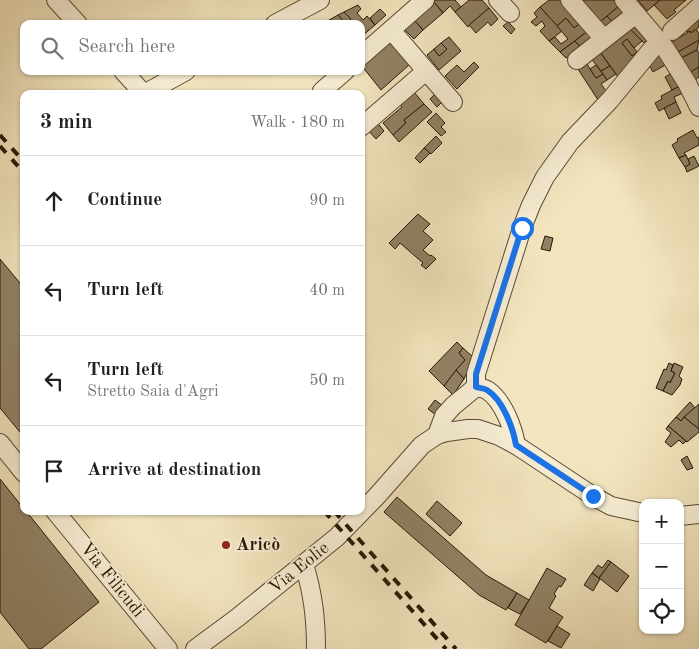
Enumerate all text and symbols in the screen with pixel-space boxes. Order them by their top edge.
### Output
search box [20,20,365,75]
icon: search [38,34,66,62]
text: Search here [78,38,175,57]
text: 3 min [40,112,93,133]
text: Walk · 180 m [250,115,345,131]
icon: ahead [40,187,68,215]
text: Continue [87,191,162,210]
text: 90 m [309,193,345,209]
route start [511,217,534,240]
icon: left [40,277,68,305]
text: Turn left [87,281,164,300]
text: 40 m [309,283,345,299]
text: Turn left [87,361,164,380]
icon: left [40,367,68,395]
text: 50 m [309,373,345,389]
text: Stretto Saia d'Agri [87,384,219,400]
icon: arrive [40,457,68,485]
text: Arrive at destination [87,461,261,480]
route end [582,485,605,508]
map controls [639,499,684,634]
button: + [639,499,684,544]
place label: Aricò [236,536,280,554]
street label: Via Filicudi [77,539,148,621]
marker: Aricò [220,539,232,551]
street label: Via Eolie [266,539,332,597]
button: − [639,544,684,589]
button: locate [639,589,684,634]

